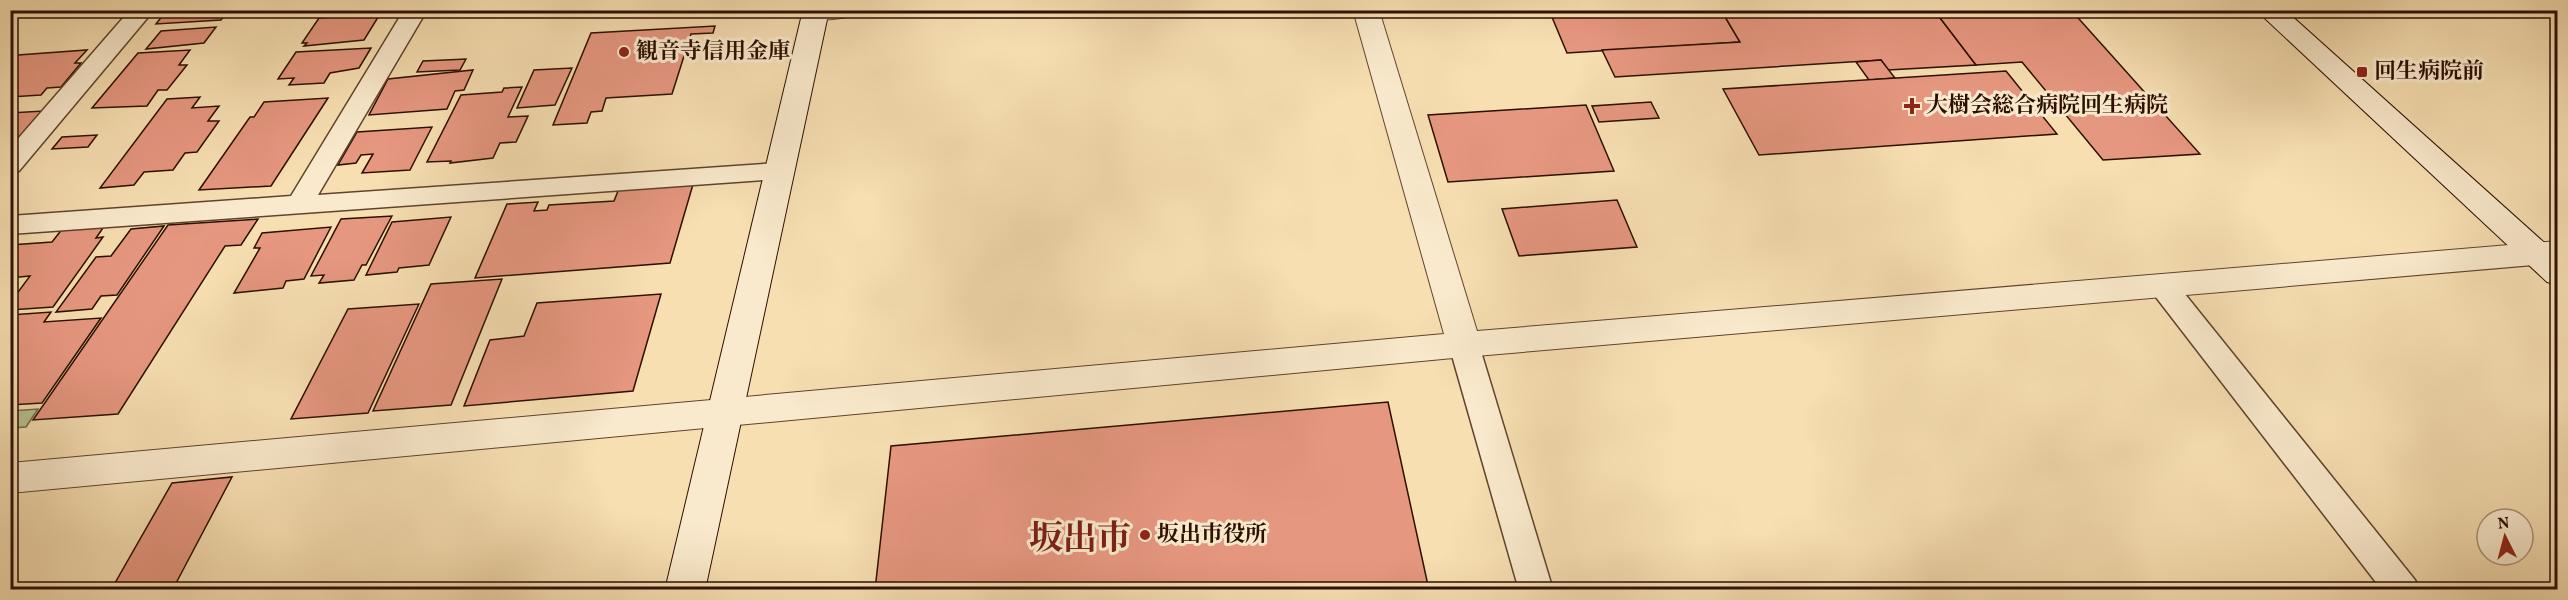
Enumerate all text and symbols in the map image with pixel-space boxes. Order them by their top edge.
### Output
place label: 観音寺信用金庫 [636,37,790,68]
marker: 観音寺信用金庫 [617,45,631,59]
place label: 回生病院前 [2374,57,2484,88]
marker: 回生病院前 [2355,65,2369,79]
place label: 大樹会総合病院回生病院 [1926,91,2168,122]
marker: 大樹会総合病院回生病院 [1903,97,1921,115]
north arrow [2475,507,2535,567]
text: N [2497,512,2511,536]
district label: 坂出市 [1029,517,1131,564]
place label: 坂出市役所 [1157,520,1267,551]
marker: 坂出市役所 [1138,528,1152,542]

